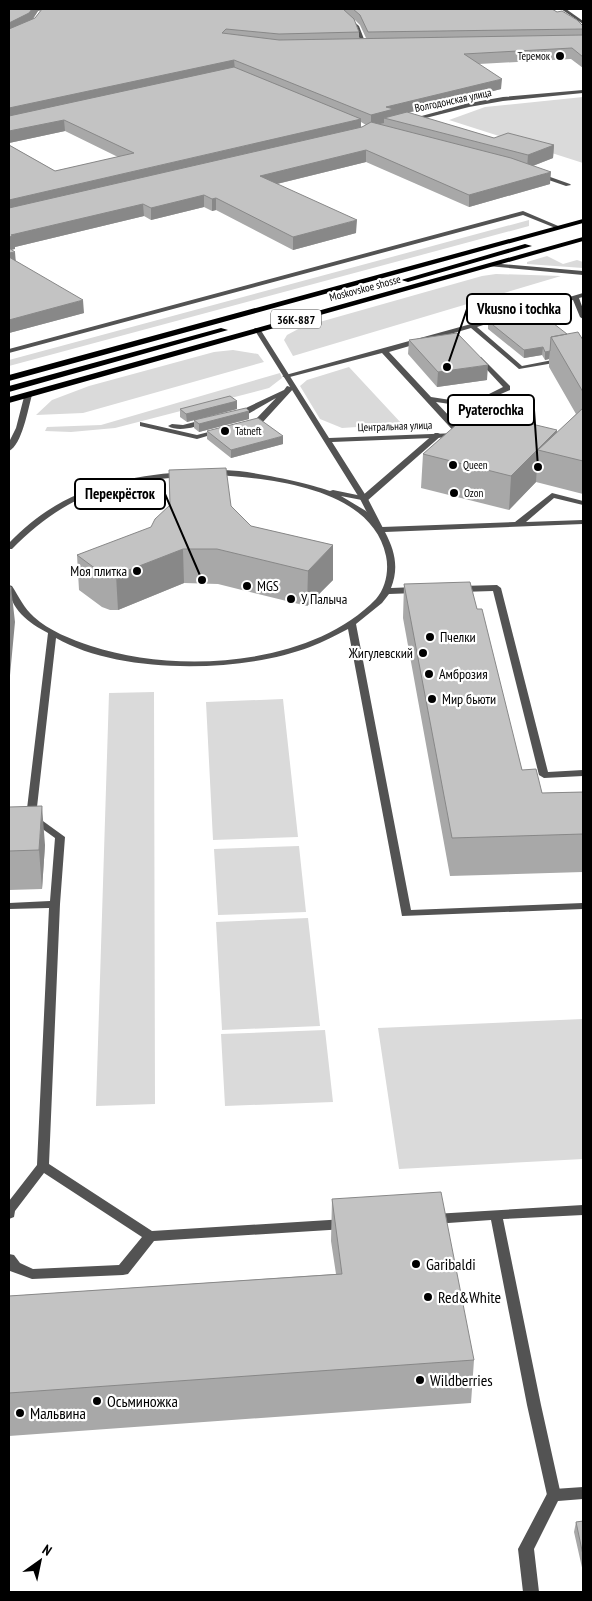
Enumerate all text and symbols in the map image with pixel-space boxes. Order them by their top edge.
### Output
place label: Теремок [518,49,551,63]
marker: Теремок [554,50,566,62]
street label: Волгодонская улица [413,85,493,115]
street label: Moskovskoe shosse [328,272,403,304]
callout: Vkusno i tochka [467,294,571,324]
text: Vkusno i tochka [476,299,561,318]
road number: 36К-887 [271,310,321,328]
callout: Pyaterochka [448,395,534,425]
text: Pyaterochka [458,400,524,419]
street label: Центральная улица [357,418,433,434]
place label: Tatneft [235,424,262,438]
marker: Tatneft [219,425,231,437]
place label: Queen [463,458,488,472]
marker: Queen [447,459,459,471]
callout: Перекрёсток [75,479,165,509]
text: Перекрёсток [85,484,156,503]
place label: Ozon [464,486,483,500]
marker: Ozon [448,487,460,499]
place label: Моя плитка [70,562,127,580]
marker: Моя плитка [131,565,143,577]
place label: MGS [257,577,279,595]
marker: MGS [241,580,253,592]
place label: У Палыча [301,590,347,608]
marker: У Палыча [285,593,297,605]
place label: Пчелки [440,628,476,646]
marker: Пчелки [424,631,436,643]
place label: Жигулевский [348,644,413,662]
marker: Жигулевский [417,647,429,659]
place label: Амброзия [439,665,488,683]
marker: Амброзия [423,668,435,680]
place label: Мир бьюти [442,690,496,708]
marker: Мир бьюти [426,693,438,705]
place label: Garibaldi [426,1254,476,1274]
marker: Garibaldi [410,1258,422,1270]
place label: Red&White [438,1287,501,1307]
marker: Red&White [422,1291,434,1303]
place label: Wildberries [430,1370,493,1390]
marker: Wildberries [414,1374,426,1386]
place label: Осьминожка [107,1391,178,1411]
marker: Осьминожка [91,1395,103,1407]
place label: Мальвина [30,1403,86,1423]
marker: Мальвина [14,1407,26,1419]
north arrow [15,1536,65,1586]
text: N [39,1540,55,1560]

